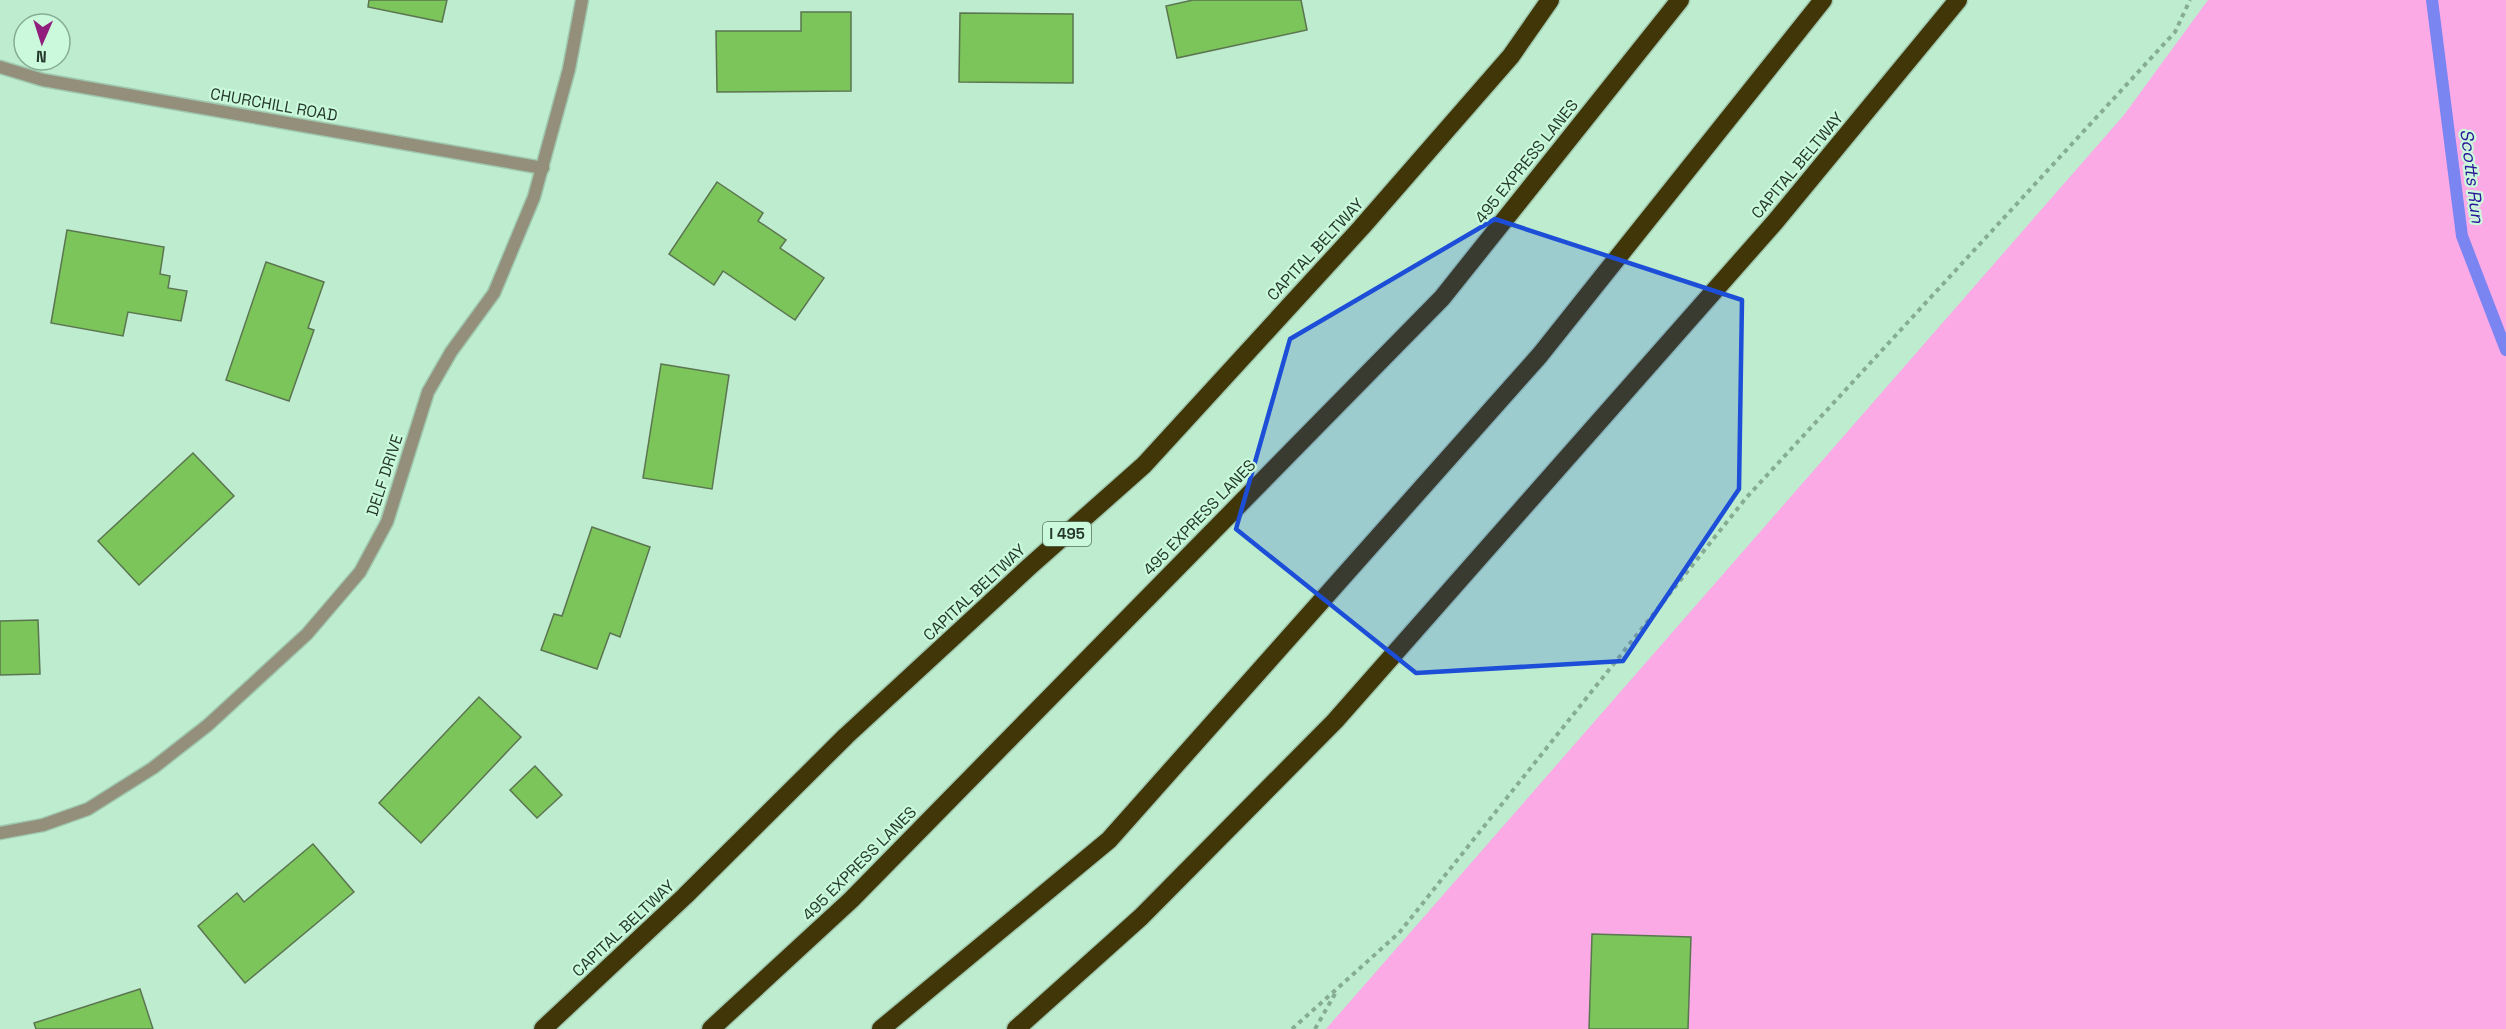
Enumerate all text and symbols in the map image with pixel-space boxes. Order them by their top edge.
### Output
north arrow [12,12,72,72]
text: N [35,46,47,67]
street label: CHURCHILL ROAD [209,83,339,126]
street label: 495 EXPRESS LANES [1470,95,1583,228]
street label: CAPITAL BELTWAY [1747,107,1848,223]
water label: Scotts Run [2455,128,2490,225]
street label: CAPITAL BELTWAY [1262,193,1369,305]
street label: DELF DRIVE [361,432,408,519]
street label: 495 EXPRESS LANES [1139,455,1260,580]
road number: I 495 [1043,522,1091,546]
street label: CAPITAL BELTWAY [919,539,1030,645]
street label: 495 EXPRESS LANES [798,802,921,925]
street label: CAPITAL BELTWAY [568,875,679,981]

